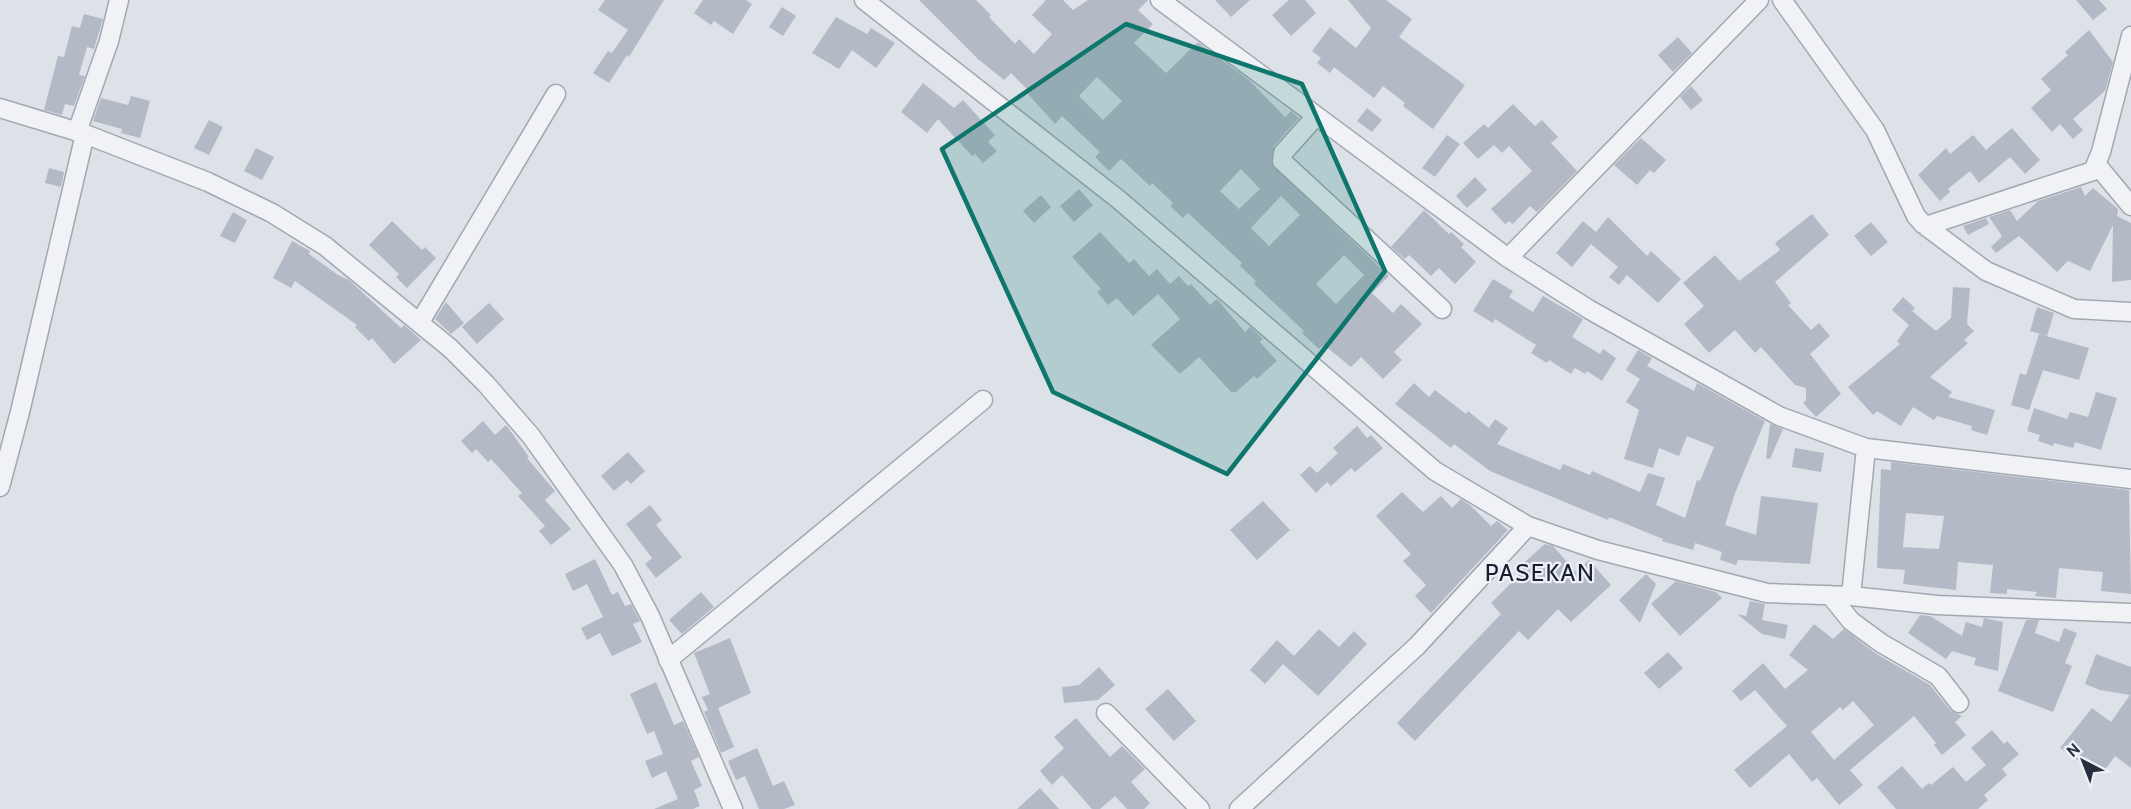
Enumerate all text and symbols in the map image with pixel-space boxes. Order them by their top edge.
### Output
district label: PASEKAN [1485,558,1595,587]
north arrow [2053,731,2113,791]
text: N [2063,739,2084,761]

